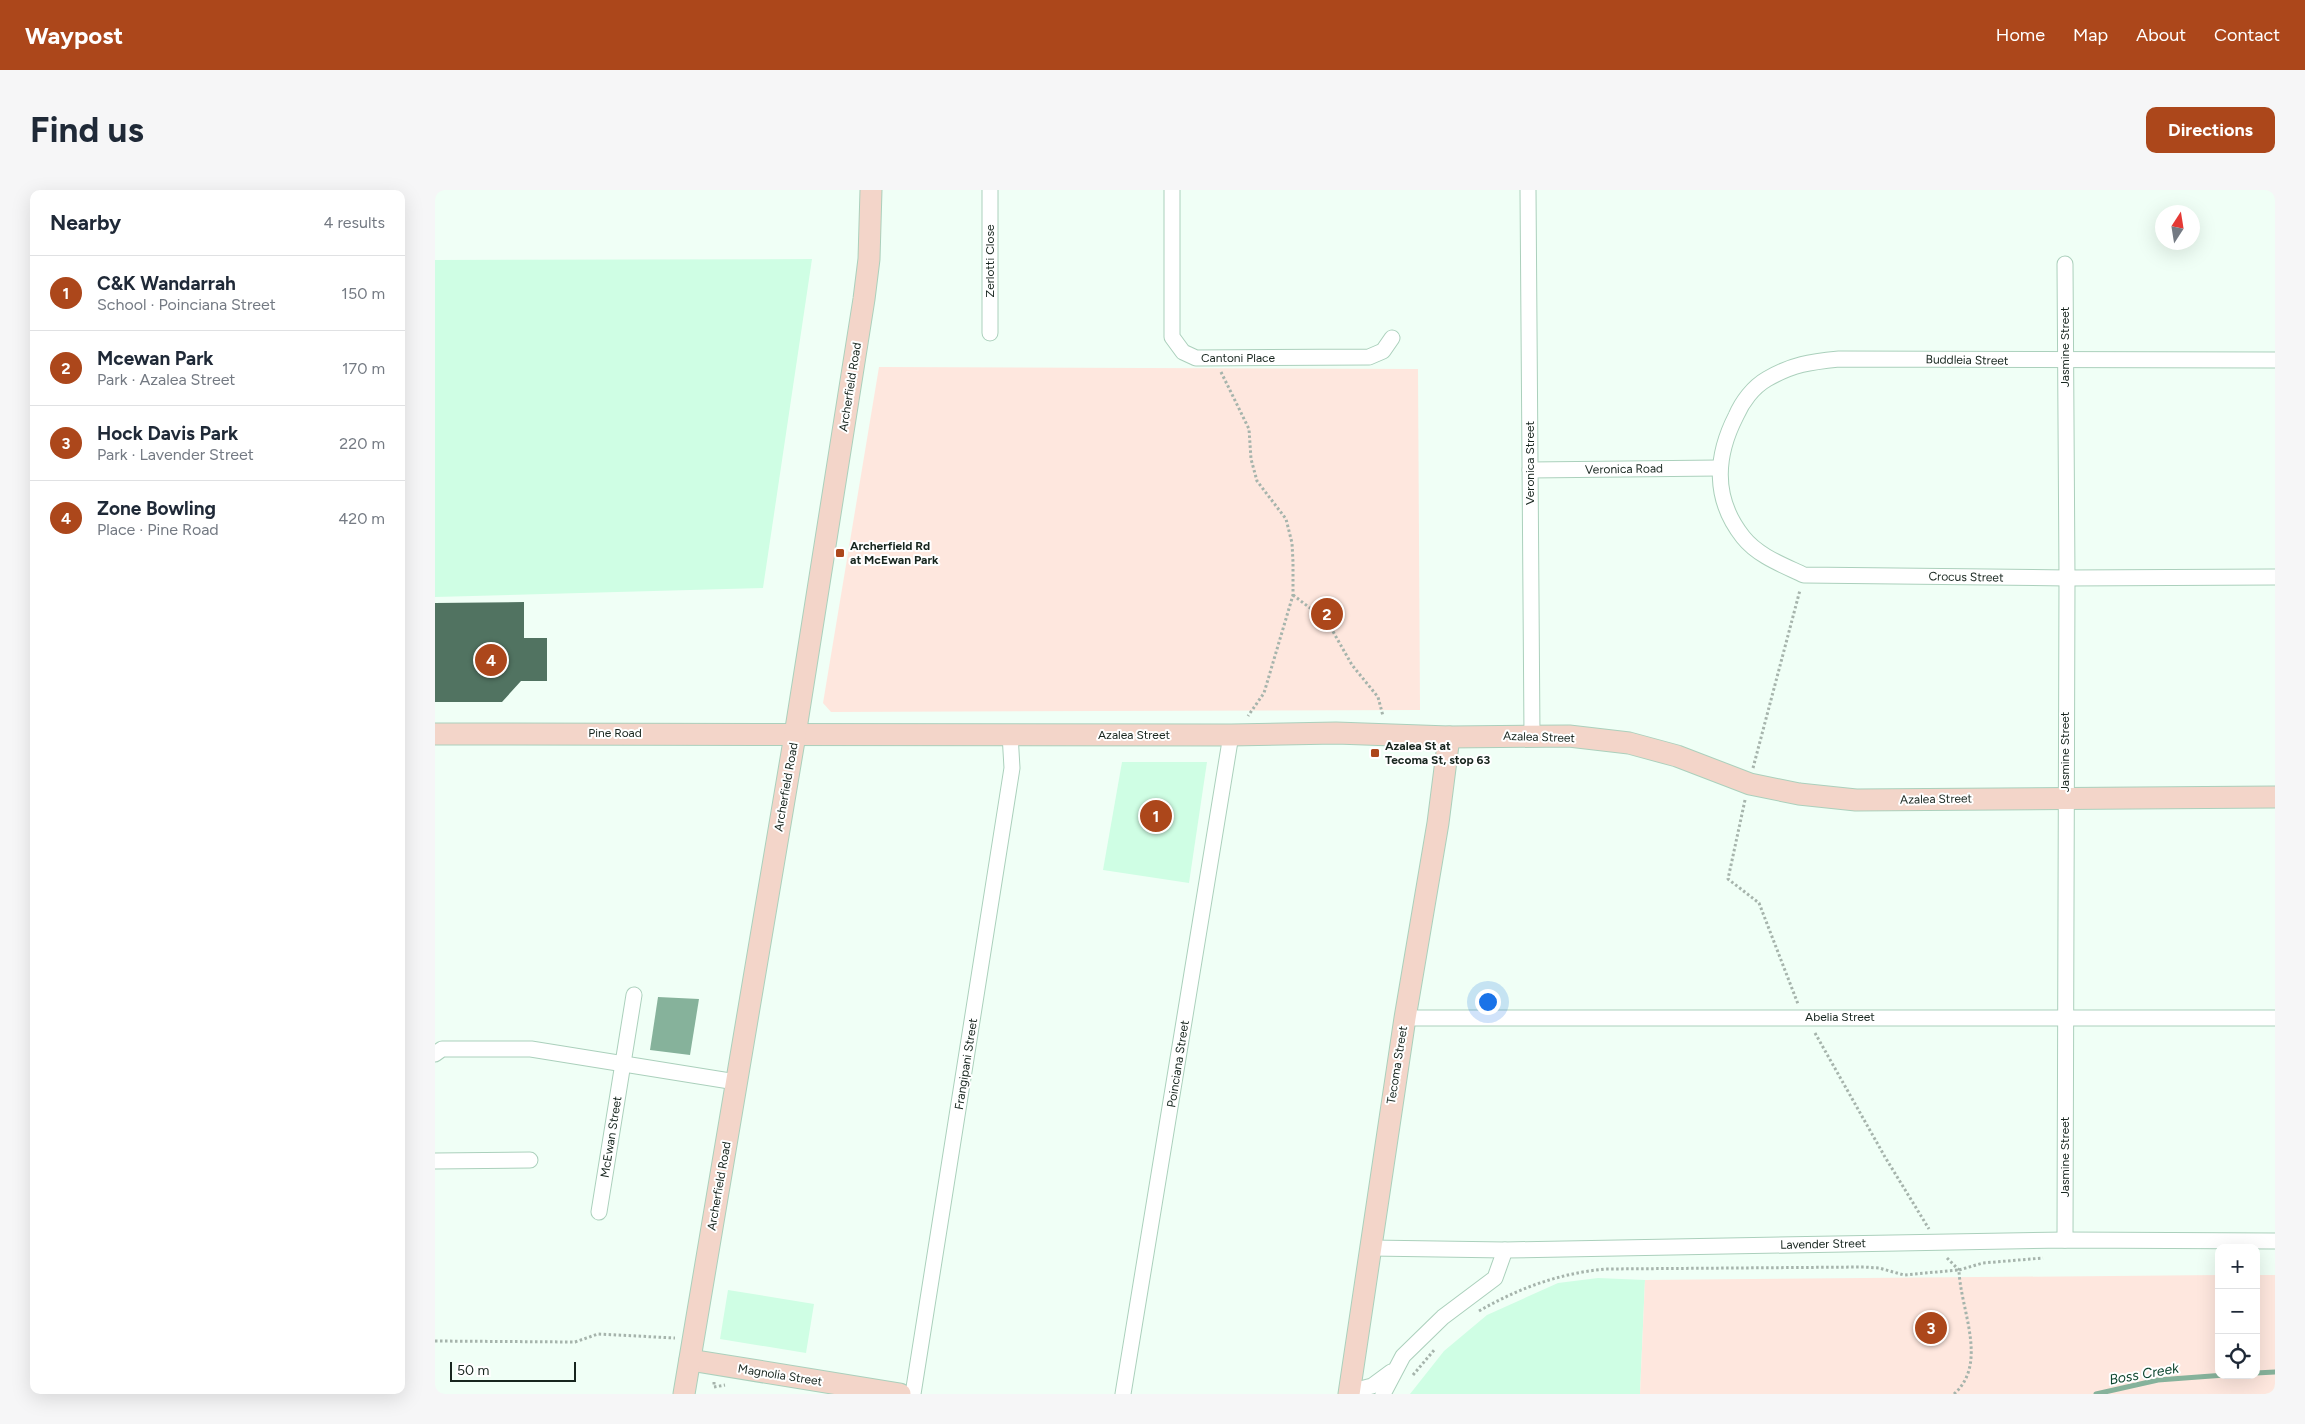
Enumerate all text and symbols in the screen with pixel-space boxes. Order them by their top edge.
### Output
text: Waypost [25,21,123,50]
text: Home [1996,24,2045,46]
text: Map [2073,24,2108,46]
text: About [2136,24,2186,46]
text: Contact [2214,24,2280,46]
button: Directions [2146,107,2275,153]
text: Find us [30,109,144,151]
north arrow [2155,205,2200,250]
text: Nearby [50,210,121,235]
text: 4 results [324,213,385,232]
street label: Zerlotti Close [983,224,997,298]
text: C&K Wandarrah [97,272,236,295]
text: 1 [63,284,69,303]
text: 150 m [341,284,385,303]
text: School · Poinciana Street [97,295,276,314]
street label: Jasmine Street [2058,306,2072,387]
street label: Archerfield Road [836,341,864,433]
text: Mcewan Park [97,347,214,370]
street label: Cantoni Place [1201,351,1276,365]
street label: Buddleia Street [1926,352,2009,368]
text: 2 [61,359,71,378]
text: 170 m [342,359,385,378]
text: Park · Azalea Street [97,370,235,389]
street label: Veronica Street [1523,421,1537,505]
text: Hock Davis Park [97,422,238,445]
text: 3 [62,434,70,453]
text: 220 m [339,434,385,453]
text: Park · Lavender Street [97,445,254,464]
street label: Veronica Road [1585,461,1663,477]
text: Zone Bowling [97,497,216,520]
text: 4 [61,509,71,528]
text: 420 m [338,509,385,528]
text: Place · Pine Road [97,520,219,539]
place label: Archerfield Rd at McEwan Park [850,539,939,567]
marker: Archerfield Rd at McEwan Park [834,547,846,559]
street label: Crocus Street [1928,569,2004,585]
pin: 2 [1311,595,1343,633]
pin: 4 [475,641,507,679]
street label: Jasmine Street [2058,711,2072,792]
street label: Pine Road [588,726,642,740]
street label: Azalea Street [1098,728,1170,742]
street label: Azalea Street [1503,729,1576,745]
place label: Azalea St at Tecoma St, stop 63 [1385,739,1490,767]
street label: Archerfield Road [771,741,801,833]
marker: Azalea St at Tecoma St, stop 63 [1369,747,1381,759]
street label: Azalea Street [1900,791,1973,807]
pin: 1 [1140,797,1172,835]
your location [1475,989,1501,1015]
street label: Abelia Street [1805,1010,1875,1024]
street label: Frangipani Street [952,1017,980,1111]
street label: Poinciana Street [1164,1019,1192,1109]
street label: Tecoma Street [1384,1025,1410,1105]
street label: McEwan Street [598,1095,624,1179]
street label: Jasmine Street [2058,1116,2072,1197]
street label: Archerfield Road [704,1140,734,1232]
street label: Lavender Street [1780,1236,1866,1252]
map controls [2215,1244,2260,1379]
button: + [2215,1244,2260,1289]
button: − [2215,1289,2260,1334]
pin: 3 [1915,1309,1947,1347]
button: locate [2215,1334,2260,1379]
scale bar [450,1359,576,1382]
water label: Boss Creek [2108,1359,2181,1388]
street label: Magnolia Street [737,1361,824,1389]
text: 50 m [457,1362,489,1379]

